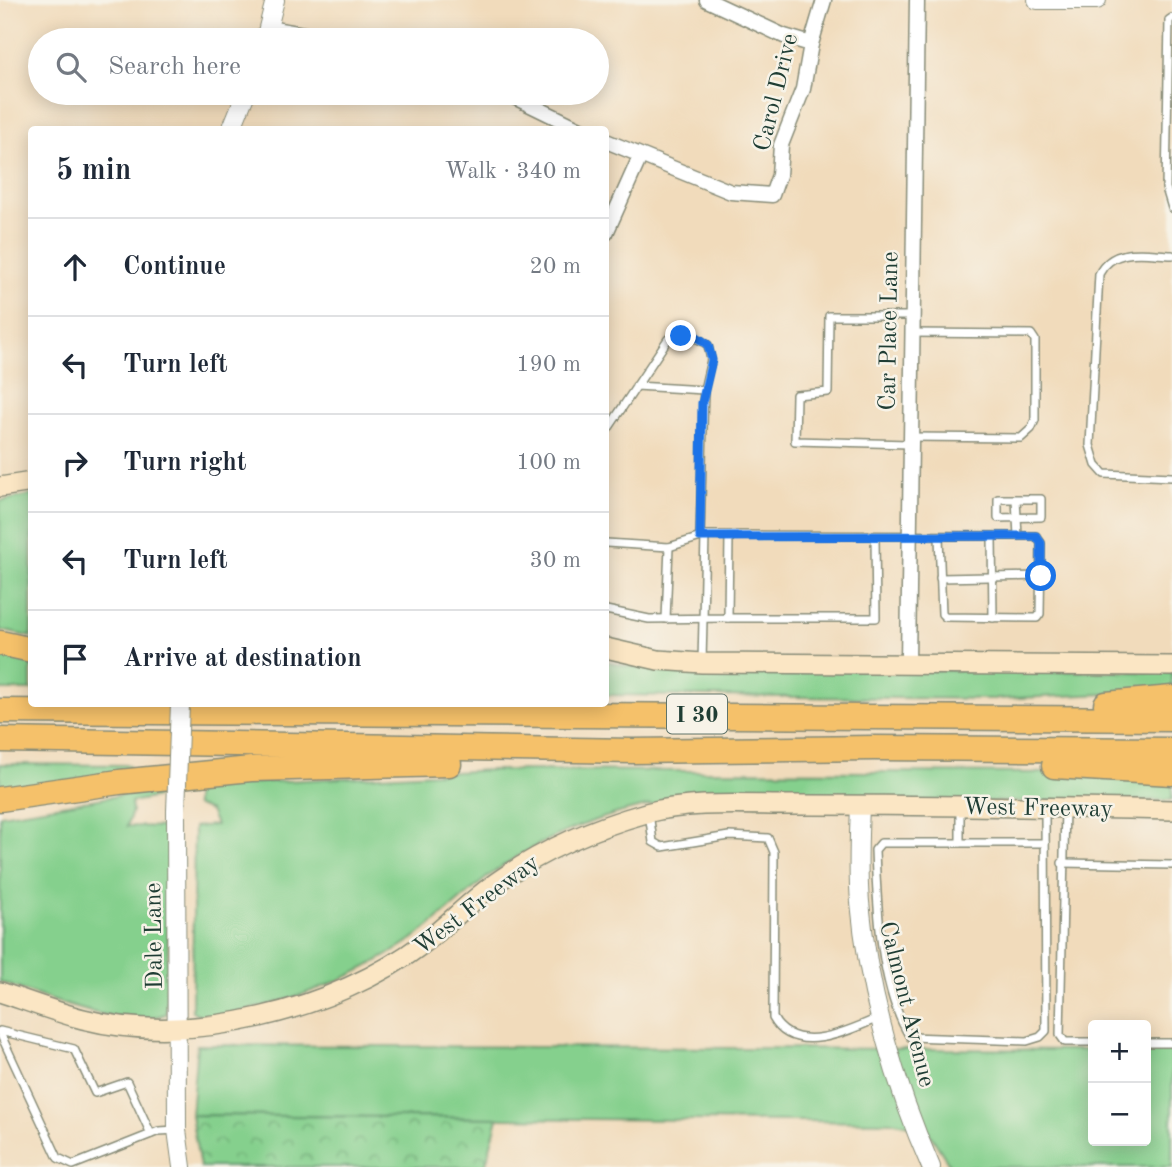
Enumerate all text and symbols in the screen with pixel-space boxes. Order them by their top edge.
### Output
search box [28,28,609,105]
street label: Carol Drive [751,31,803,154]
icon: search [52,48,90,86]
text: Search here [108,54,241,80]
text: 5 min [56,156,131,186]
text: Walk · 340 m [445,160,581,183]
icon: ahead [56,248,94,286]
street label: Car Place Lane [877,251,903,411]
text: Continue [123,254,226,280]
text: 20 m [530,255,581,278]
route end [665,320,696,351]
icon: left [56,346,94,384]
text: Turn left [123,352,228,378]
text: 190 m [516,353,581,376]
icon: right [56,444,94,482]
text: Turn right [123,450,246,476]
text: 100 m [516,451,581,474]
icon: left [56,542,94,580]
text: Turn left [123,548,228,574]
text: 30 m [530,549,581,572]
route start [1025,560,1056,591]
icon: arrive [56,640,94,678]
text: Arrive at destination [123,646,362,672]
road number: I 30 [667,694,727,734]
street label: West Freeway [963,796,1113,822]
street label: West Freeway [410,851,545,960]
street label: Dale Lane [142,882,168,990]
street label: Calmont Avenue [874,919,938,1090]
map controls [1088,1020,1151,1146]
button: + [1088,1020,1151,1083]
button: − [1088,1083,1151,1146]

